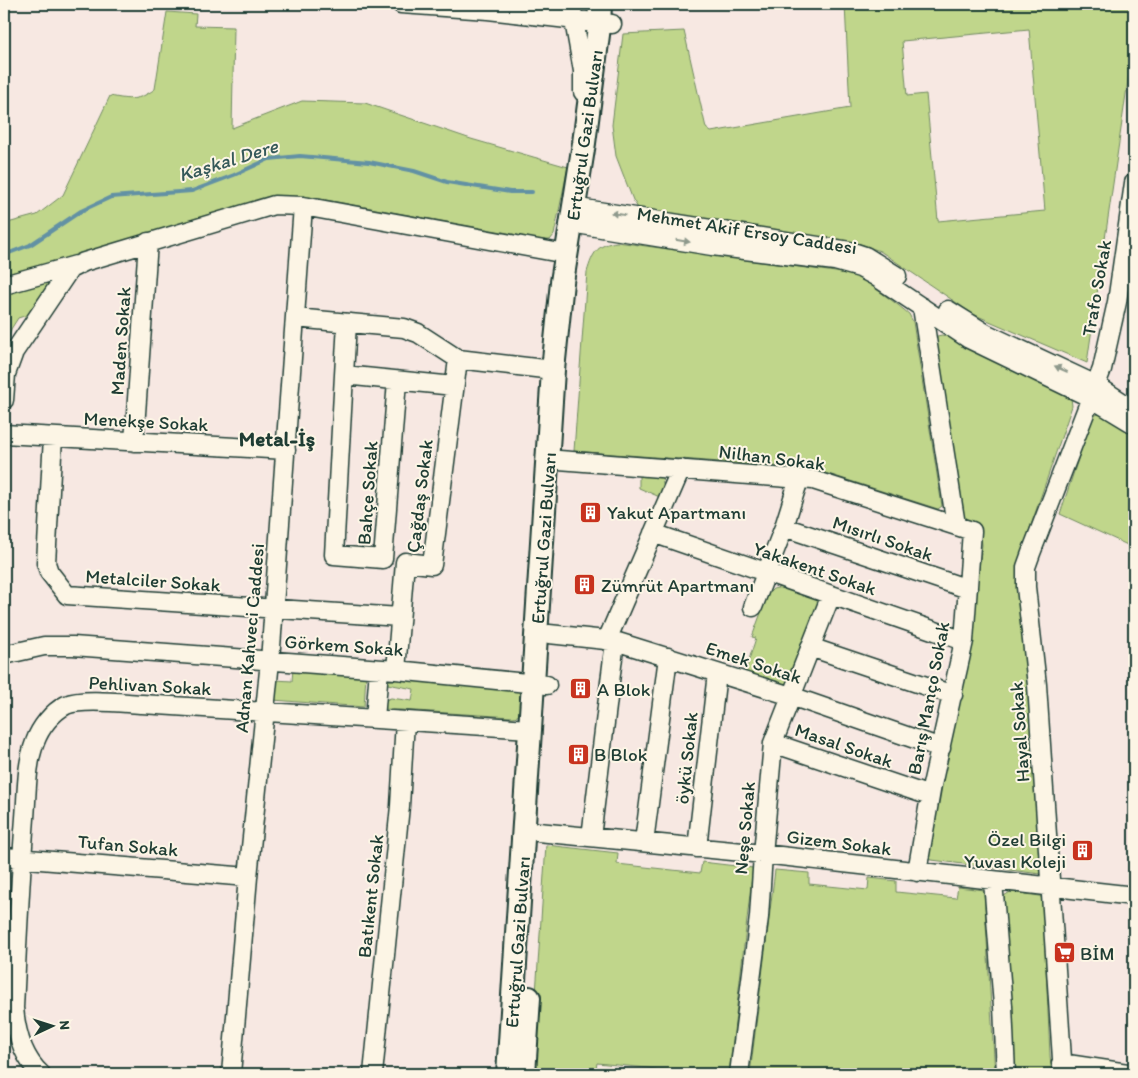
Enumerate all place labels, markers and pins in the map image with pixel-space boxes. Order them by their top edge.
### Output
building icon: Yakut Apartmanı [579,500,603,524]
place label: Yakut Apartmanı [607,501,746,524]
building icon: Zümrüt Apartmanı [573,573,597,597]
place label: Zümrüt Apartmanı [601,574,754,597]
building icon: A Blok [569,677,593,701]
place label: A Blok [597,678,651,701]
building icon: B Blok [566,742,590,766]
place label: B Blok [594,743,648,766]
place label: Özel Bilgi Yuvası Koleji [964,828,1066,873]
building icon: Özel Bilgi Yuvası Koleji [1070,838,1094,862]
supermarket icon: BİM [1052,941,1076,965]
place label: BİM [1080,942,1115,965]

